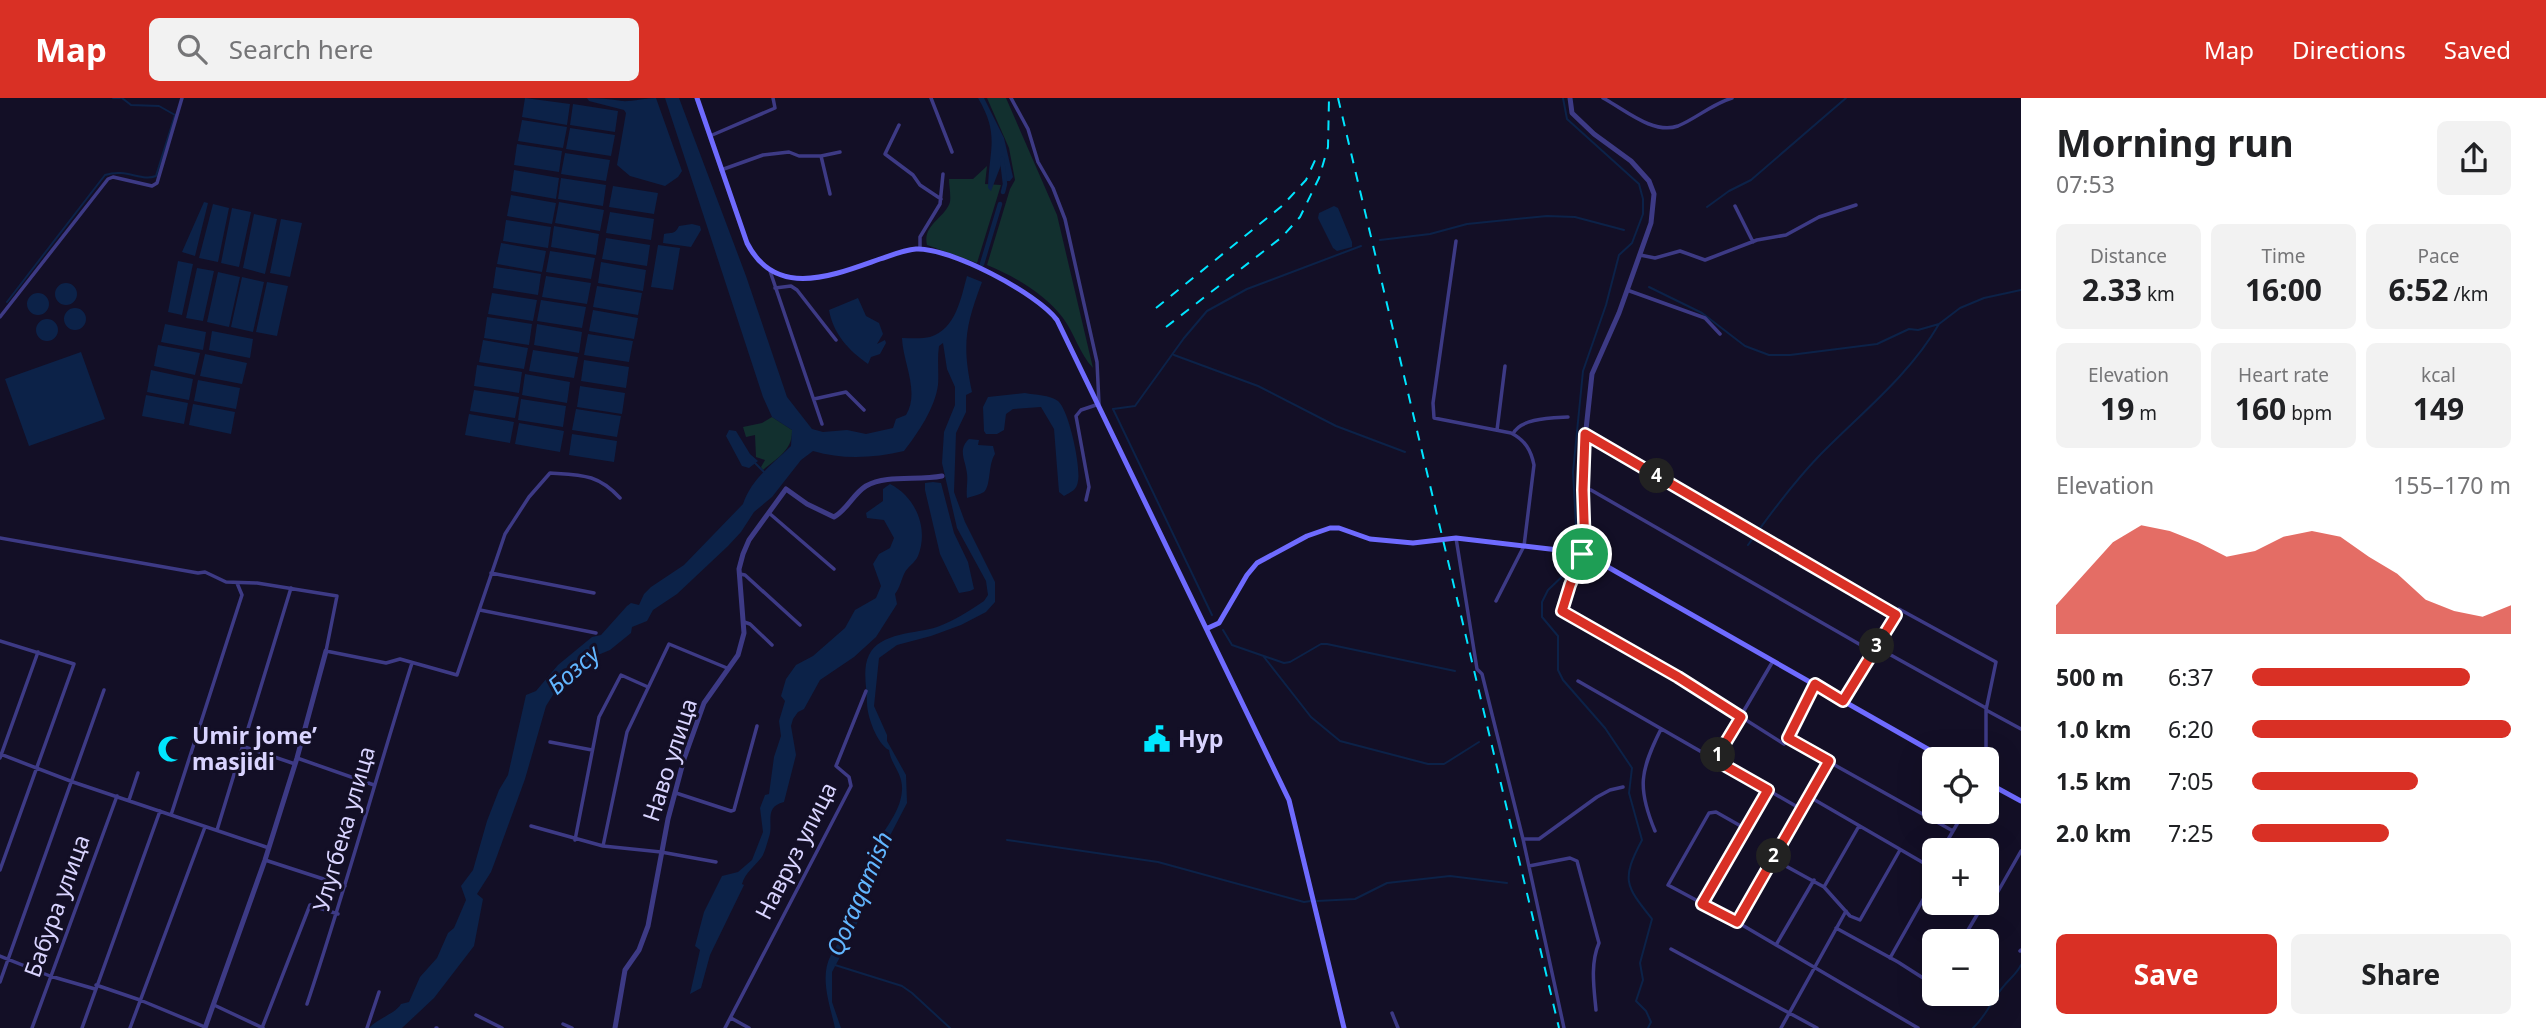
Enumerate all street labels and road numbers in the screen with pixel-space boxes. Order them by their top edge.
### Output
street label: Наво улица [634,694,704,825]
street label: Улугбека улица [304,742,382,915]
street label: Навруз улица [747,776,843,925]
street label: Бабура улица [15,830,97,981]

